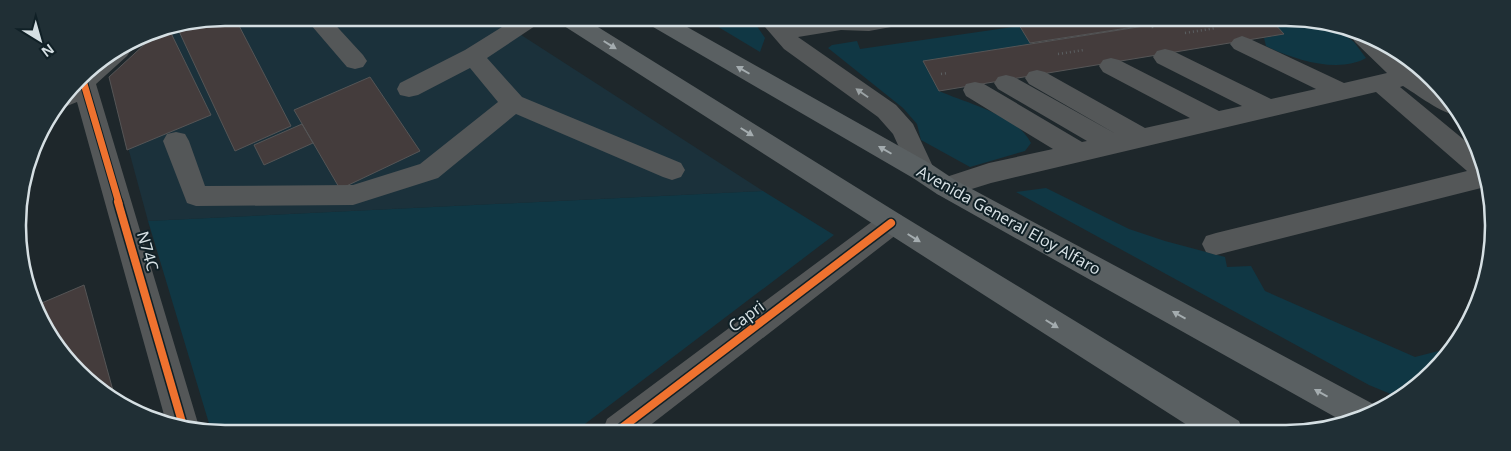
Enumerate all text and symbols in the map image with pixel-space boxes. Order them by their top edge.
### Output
north arrow [15,15,65,65]
text: N [38,40,58,62]
one-way arrow [603,40,617,50]
one-way arrow [737,65,750,74]
one-way arrow [855,88,868,98]
one-way arrow [741,127,754,137]
one-way arrow [878,145,891,154]
street label: Avenida General Eloy Alfaro [913,160,1105,280]
street label: N74C [132,228,164,274]
one-way arrow [907,233,921,242]
street label: Capri [724,295,768,337]
one-way arrow [1172,310,1186,319]
one-way arrow [1045,319,1059,328]
one-way arrow [1314,389,1329,397]

